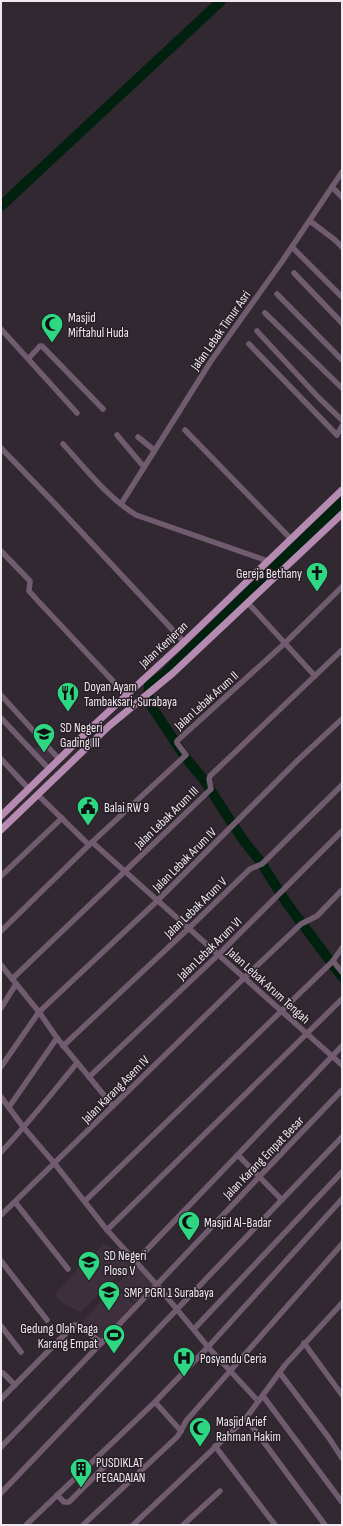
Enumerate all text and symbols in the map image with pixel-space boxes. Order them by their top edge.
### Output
street label: Jalan Lebak Timur Asri [187,288,254,374]
place label: Masjid Miftahul Huda [68,310,129,341]
mosque icon: Masjid Miftahul Huda [39,311,65,344]
church icon: Gereja Bethany [304,560,330,593]
place label: Gereja Bethany [236,566,302,582]
street label: Jalan Kenjeran [135,618,191,672]
street label: Jalan Lebak Arum II [171,668,242,734]
place label: Doyan Ayam Tambaksari, Surabaya [84,679,177,710]
restaurant icon: Doyan Ayam Tambaksari, Surabaya [55,680,81,713]
place label: SD Negeri Gading III [60,720,102,751]
school or university icon: SD Negeri Gading III [31,721,57,754]
street label: Jalan Lebak Arum III [130,783,202,853]
public building icon: Balai RW 9 [75,794,101,827]
place label: Balai RW 9 [104,800,149,816]
street label: Jalan Lebak Arum IV [149,824,220,896]
street label: Jalan Lebak Arum V [160,874,231,942]
street label: Jalan Lebak Arum VI [173,914,245,984]
street label: Jalan Lebak Arum Tengah [223,944,313,1027]
street label: Jalan Karang Asem IV [78,1052,153,1128]
street label: Jalan Karang Empat Besar [219,1113,308,1203]
mosque icon: Masjid Al-Badar [176,1209,202,1242]
place label: Masjid Al-Badar [204,1215,272,1231]
place label: SD Negeri Ploso V [104,1248,146,1279]
school or university icon: SD Negeri Ploso V [76,1249,102,1282]
school or university icon: SMP PGRI 1 Surabaya [96,1279,122,1312]
place label: SMP PGRI 1 Surabaya [124,1285,214,1301]
place label: Gedung Olah Raga Karang Empat [20,1321,98,1352]
sports icon: Gedung Olah Raga Karang Empat [101,1322,127,1355]
hospital icon: Posyandu Ceria [171,1345,197,1378]
place label: Posyandu Ceria [200,1351,266,1367]
place label: Masjid Arief Rahman Hakim [216,1414,281,1445]
mosque icon: Masjid Arief Rahman Hakim [187,1415,213,1448]
place label: PUSDIKLAT PEGADAIAN [96,1455,145,1486]
building icon: PUSDIKLAT PEGADAIAN [68,1456,94,1489]

